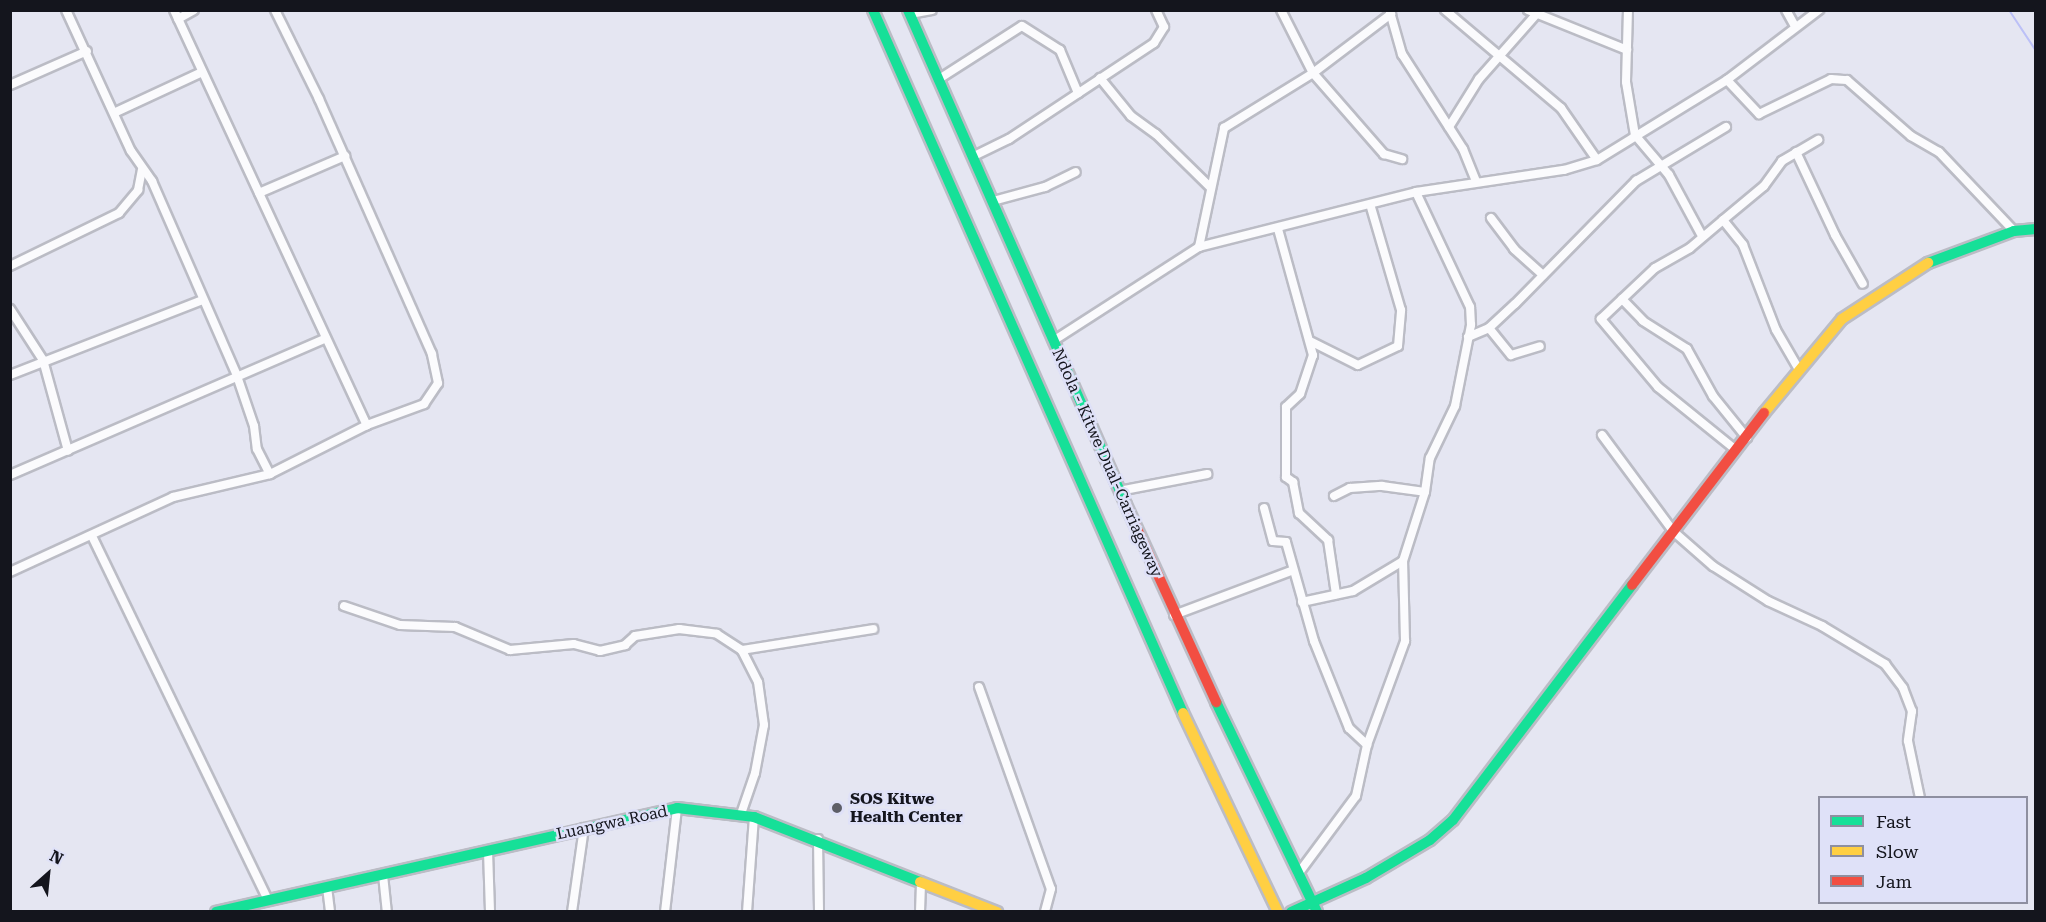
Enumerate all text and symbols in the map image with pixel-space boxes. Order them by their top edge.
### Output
street label: Ndola - Kitwe Dual-Carriageway [1048,346,1166,580]
place label: SOS Kitwe Health Center [850,789,963,827]
legend [1818,796,2028,904]
marker: SOS Kitwe Health Center [828,799,846,817]
street label: Luangwa Road [555,802,669,844]
text: Fast [1876,811,1911,832]
text: Slow [1876,841,1918,862]
north arrow [18,844,78,904]
text: N [47,846,66,869]
text: Jam [1876,871,1912,892]

